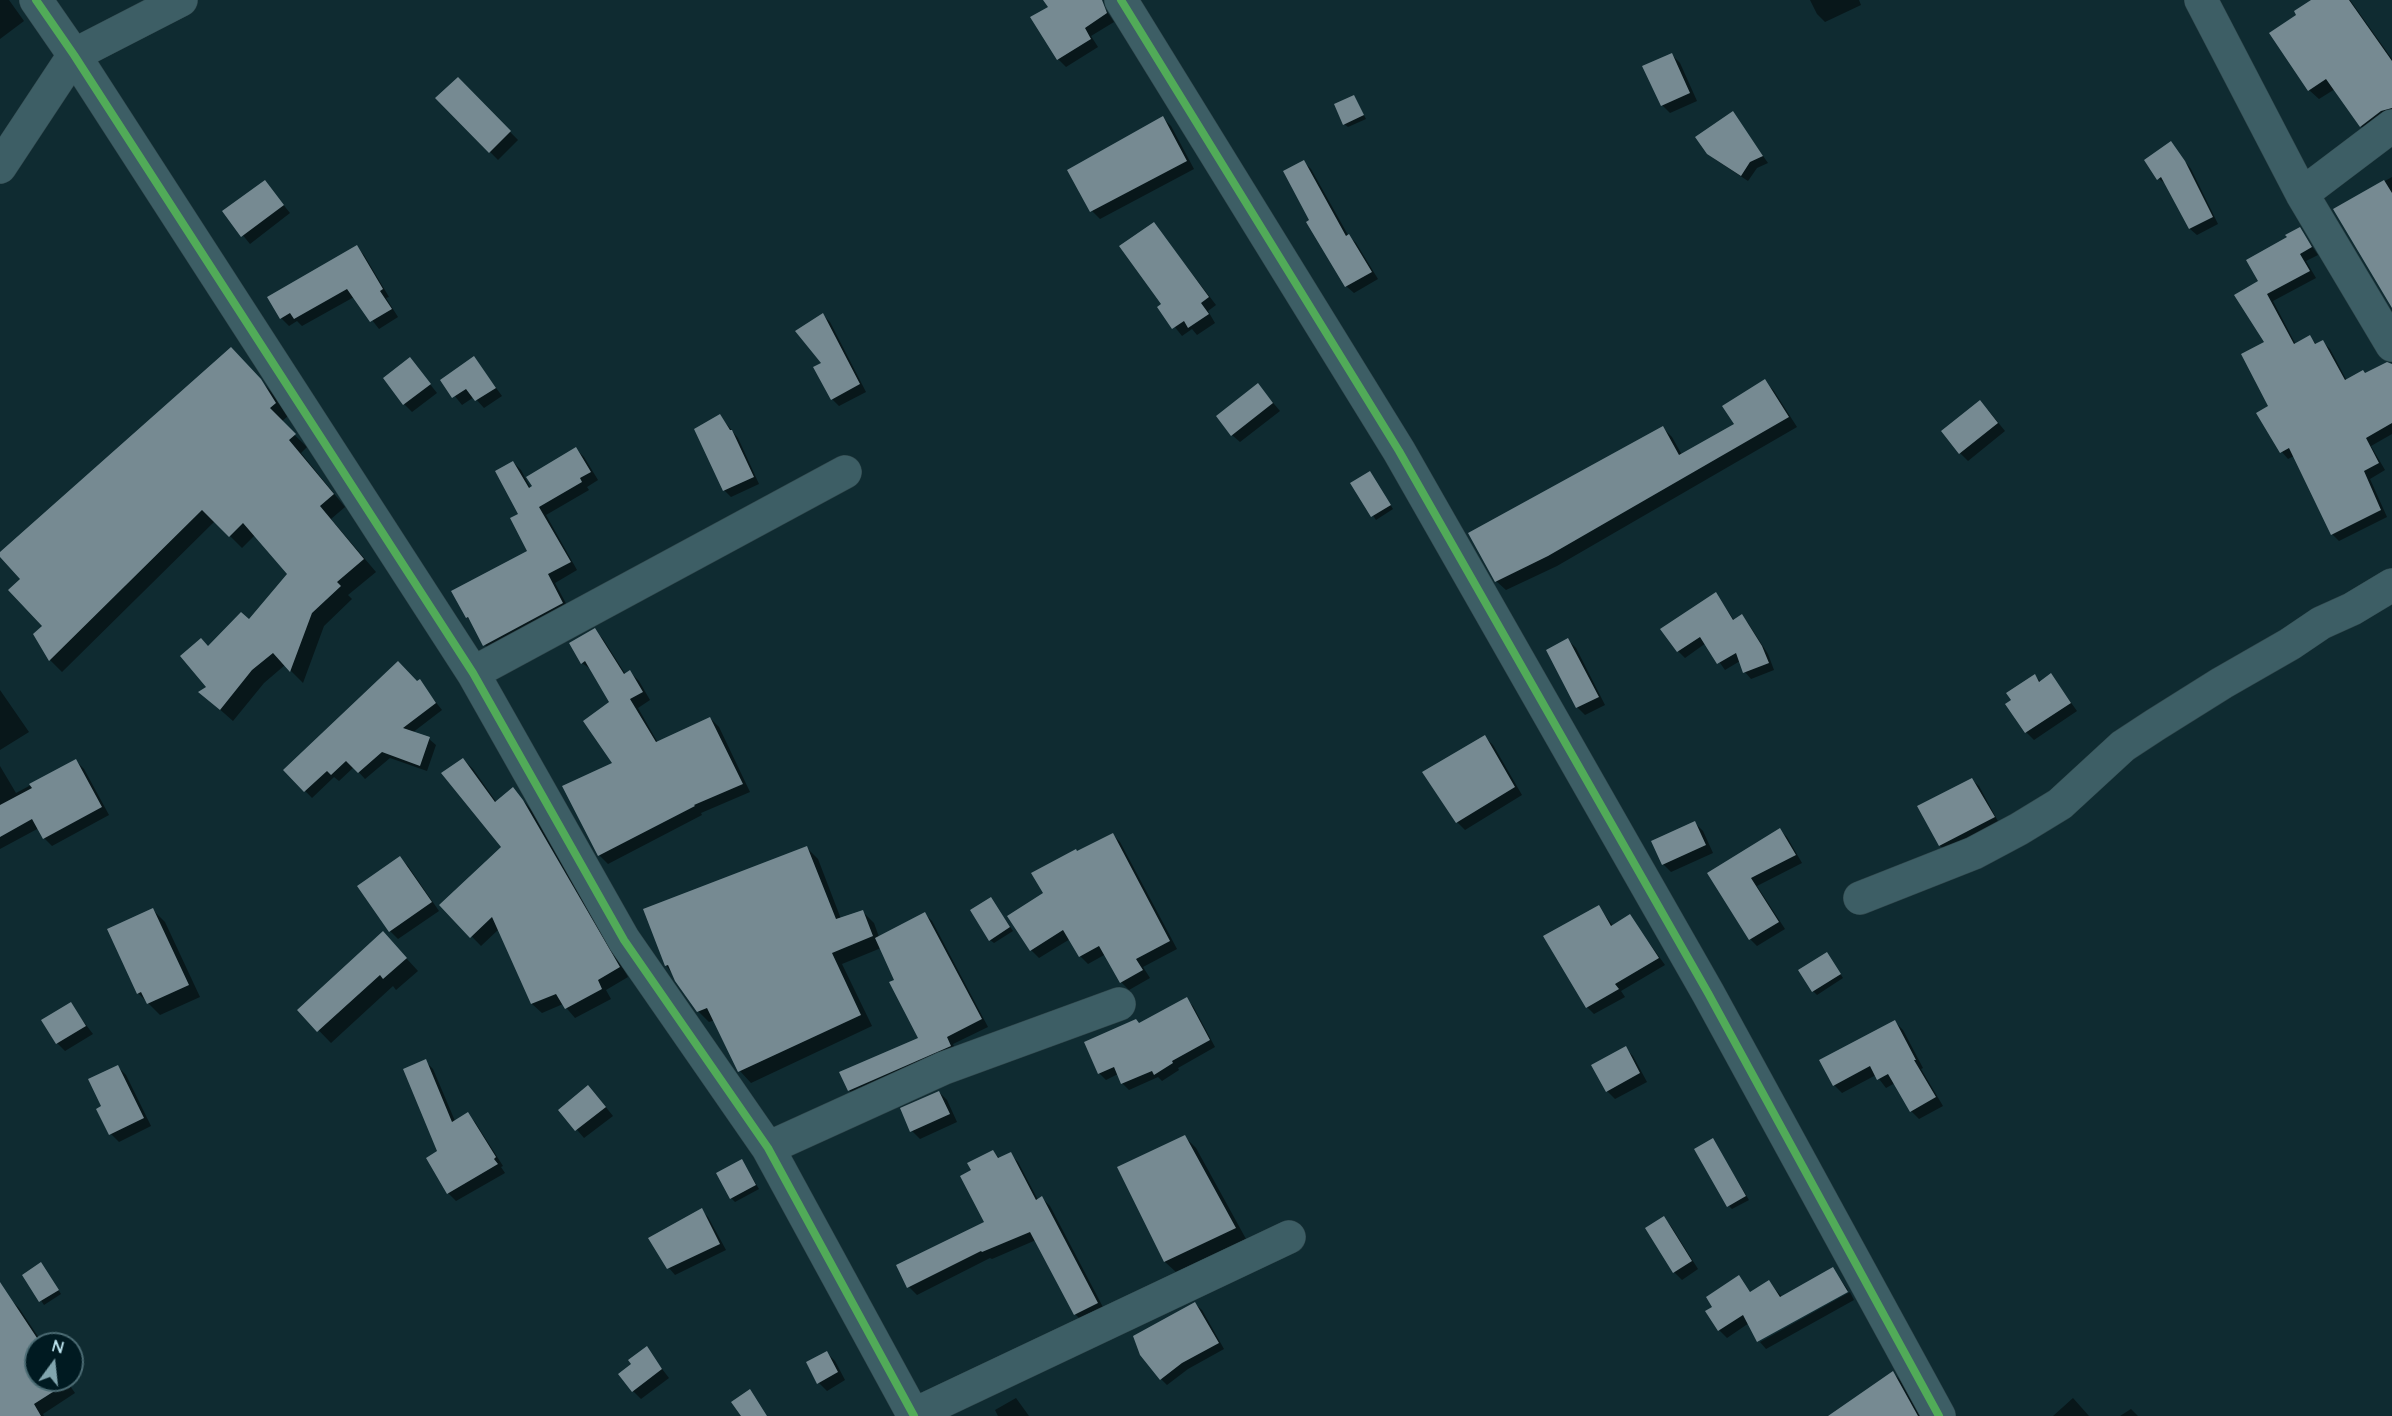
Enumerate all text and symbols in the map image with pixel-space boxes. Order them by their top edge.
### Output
north arrow [24,1332,84,1392]
text: N [50,1335,66,1358]

